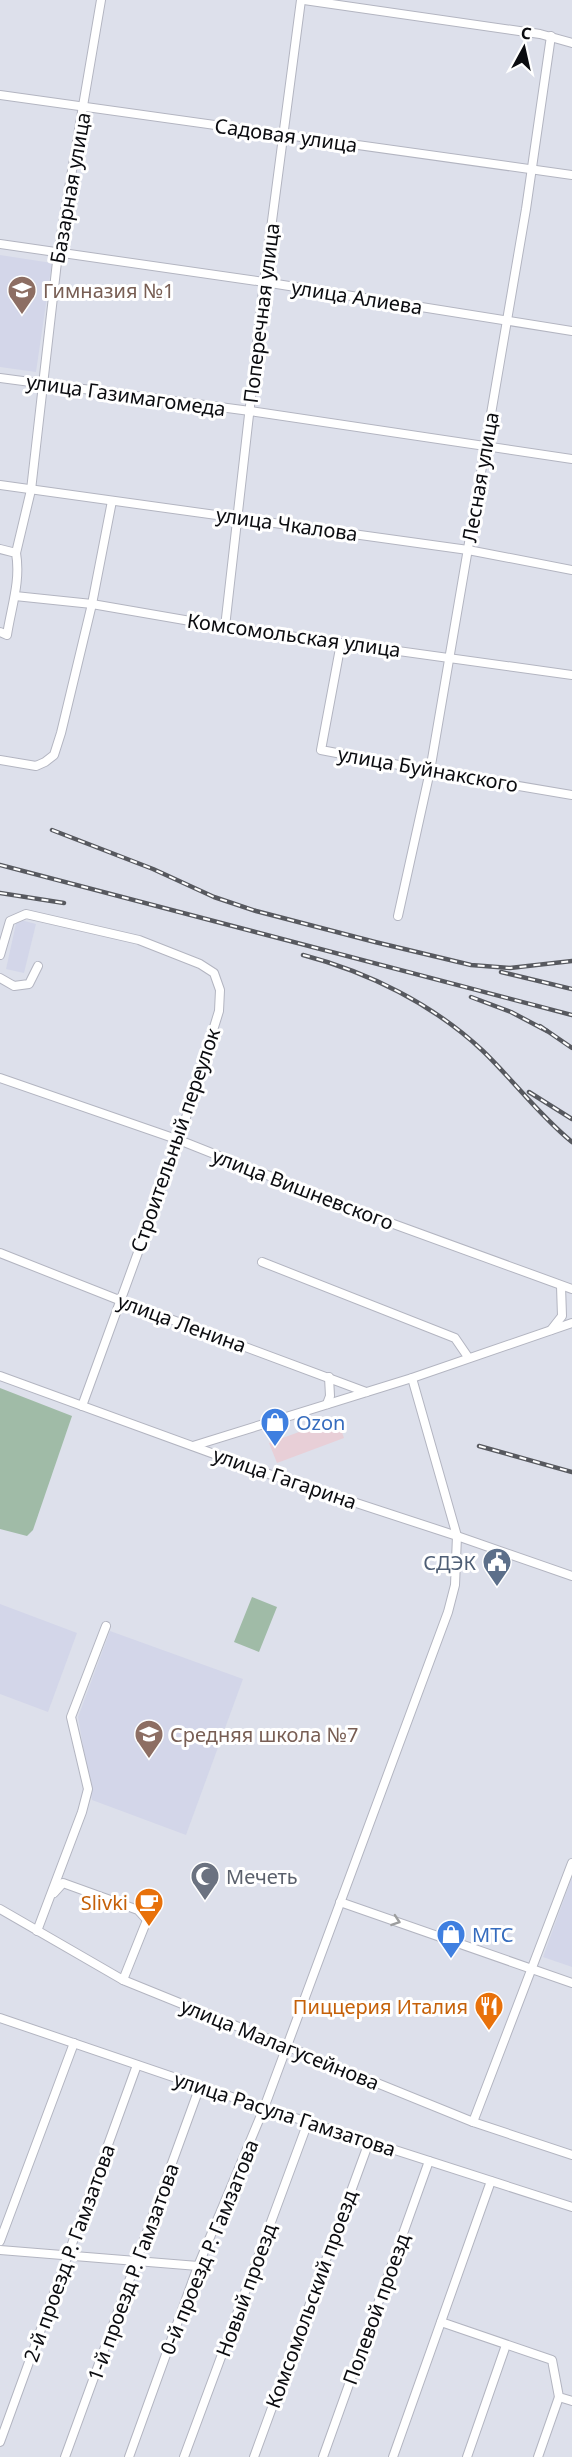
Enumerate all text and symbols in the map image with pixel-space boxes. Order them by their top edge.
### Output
north arrow [494,18,554,78]
text: С [519,22,533,45]
street label: Базарная улица [43,110,97,266]
street label: Садовая улица [213,112,359,158]
street label: Поперечная улица [237,221,285,405]
street label: улица Алиева [290,273,424,321]
school or university icon: Гимназия №1 [6,274,38,316]
place label: Гимназия №1 [43,277,175,304]
street label: улица Газимагомеда [25,368,227,422]
street label: Лесная улица [455,410,505,544]
street label: улица Чкалова [214,501,360,547]
street label: Комсомольская улица [185,607,403,663]
street label: улица Буйнакского [336,740,520,798]
street label: Строительный переулок [124,1024,226,1256]
street label: улица Вишневского [208,1142,398,1236]
street label: улица Ленина [114,1287,250,1359]
shop icon: Ozon [259,1406,291,1448]
place label: Ozon [296,1409,345,1436]
street label: улица Гагарина [210,1441,360,1515]
public building icon: СДЭК [481,1546,513,1588]
place label: СДЭК [423,1549,476,1576]
school or university icon: Средняя школа №7 [133,1718,165,1760]
place label: Средняя школа №7 [170,1721,358,1748]
mosque icon: Мечеть [189,1860,221,1902]
place label: Мечеть [226,1863,298,1890]
cafe icon: Slivki [133,1886,165,1928]
place label: Slivki [81,1889,128,1916]
one-way arrow [390,1914,401,1927]
shop icon: МТС [435,1918,467,1960]
place label: МТС [472,1921,514,1948]
restaurant icon: Пиццерия Италия [473,1990,505,2032]
street label: улица Малагусейнова [177,1992,383,2096]
place label: Пиццерия Италия [293,1993,468,2020]
street label: улица Расула Гамзатова [171,2065,399,2163]
street label: 0-й проезд Р. Гамзатова [153,2135,265,2359]
street label: 2-й проезд Р. Гамзатова [17,2140,121,2366]
street label: 1-й проезд Р. Гамзатова [81,2159,185,2385]
street label: Комсомольский проезд [259,2186,363,2412]
street label: Новый проезд [209,2220,283,2360]
street label: Полевой проезд [336,2230,416,2388]

